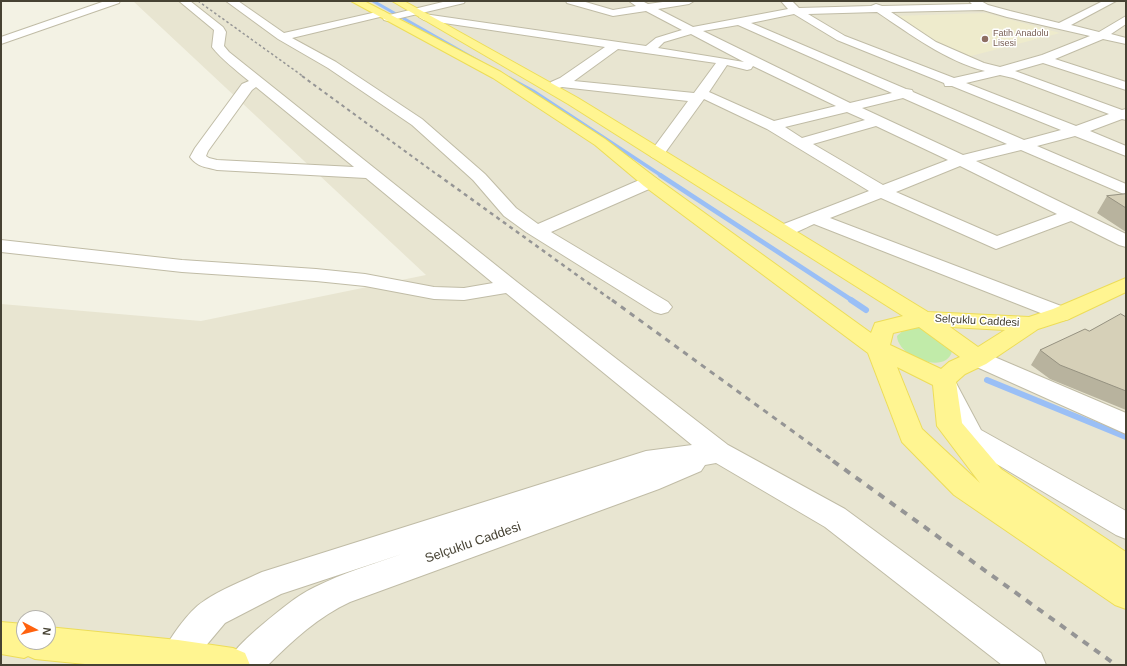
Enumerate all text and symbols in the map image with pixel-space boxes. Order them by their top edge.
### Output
place label: Fatih Anadolu Lisesi [993,29,1049,50]
marker: Fatih Anadolu Lisesi [980,34,990,44]
street label: Selçuklu Caddesi [934,312,1020,330]
street label: Selçuklu Caddesi [423,519,523,567]
north arrow [16,610,56,650]
text: N [40,627,53,636]

